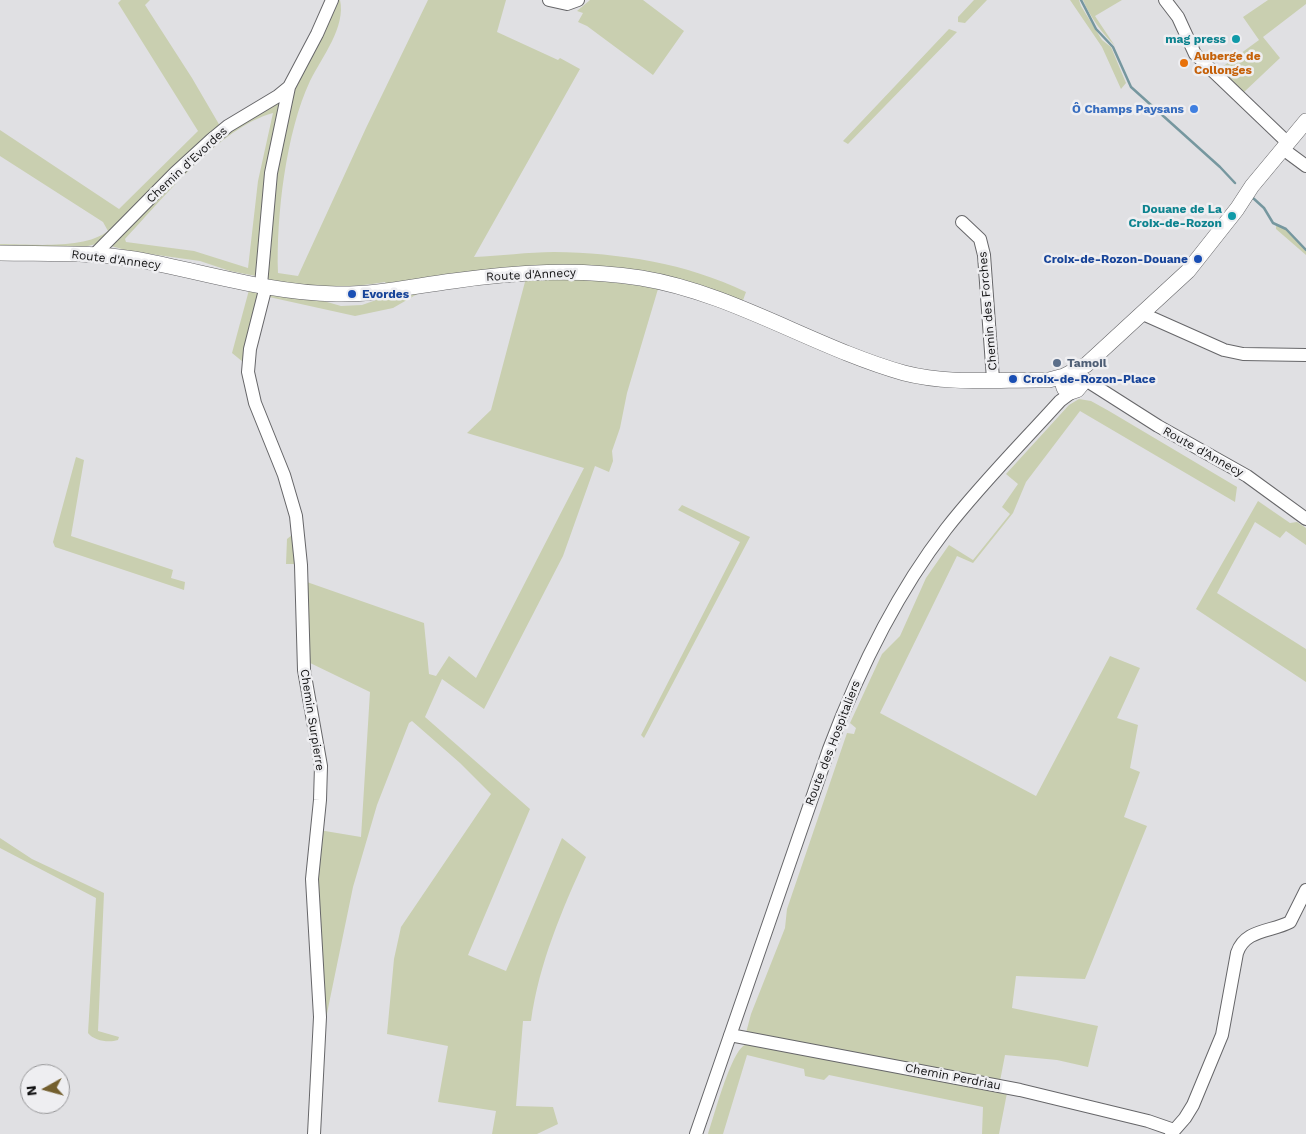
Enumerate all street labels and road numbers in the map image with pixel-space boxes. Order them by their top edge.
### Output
street label: Chemin d'Evordes [144,124,230,206]
street label: Route d'Annecy [70,247,162,273]
street label: Chemin des Forches [976,251,1000,371]
street label: Route d'Annecy [486,265,576,285]
street label: Route d'Annecy [1160,424,1246,480]
street label: Chemin Surpierre [297,668,327,772]
street label: Route des Hospitaliers [802,678,864,808]
street label: Chemin Perdriau [904,1061,1002,1093]

